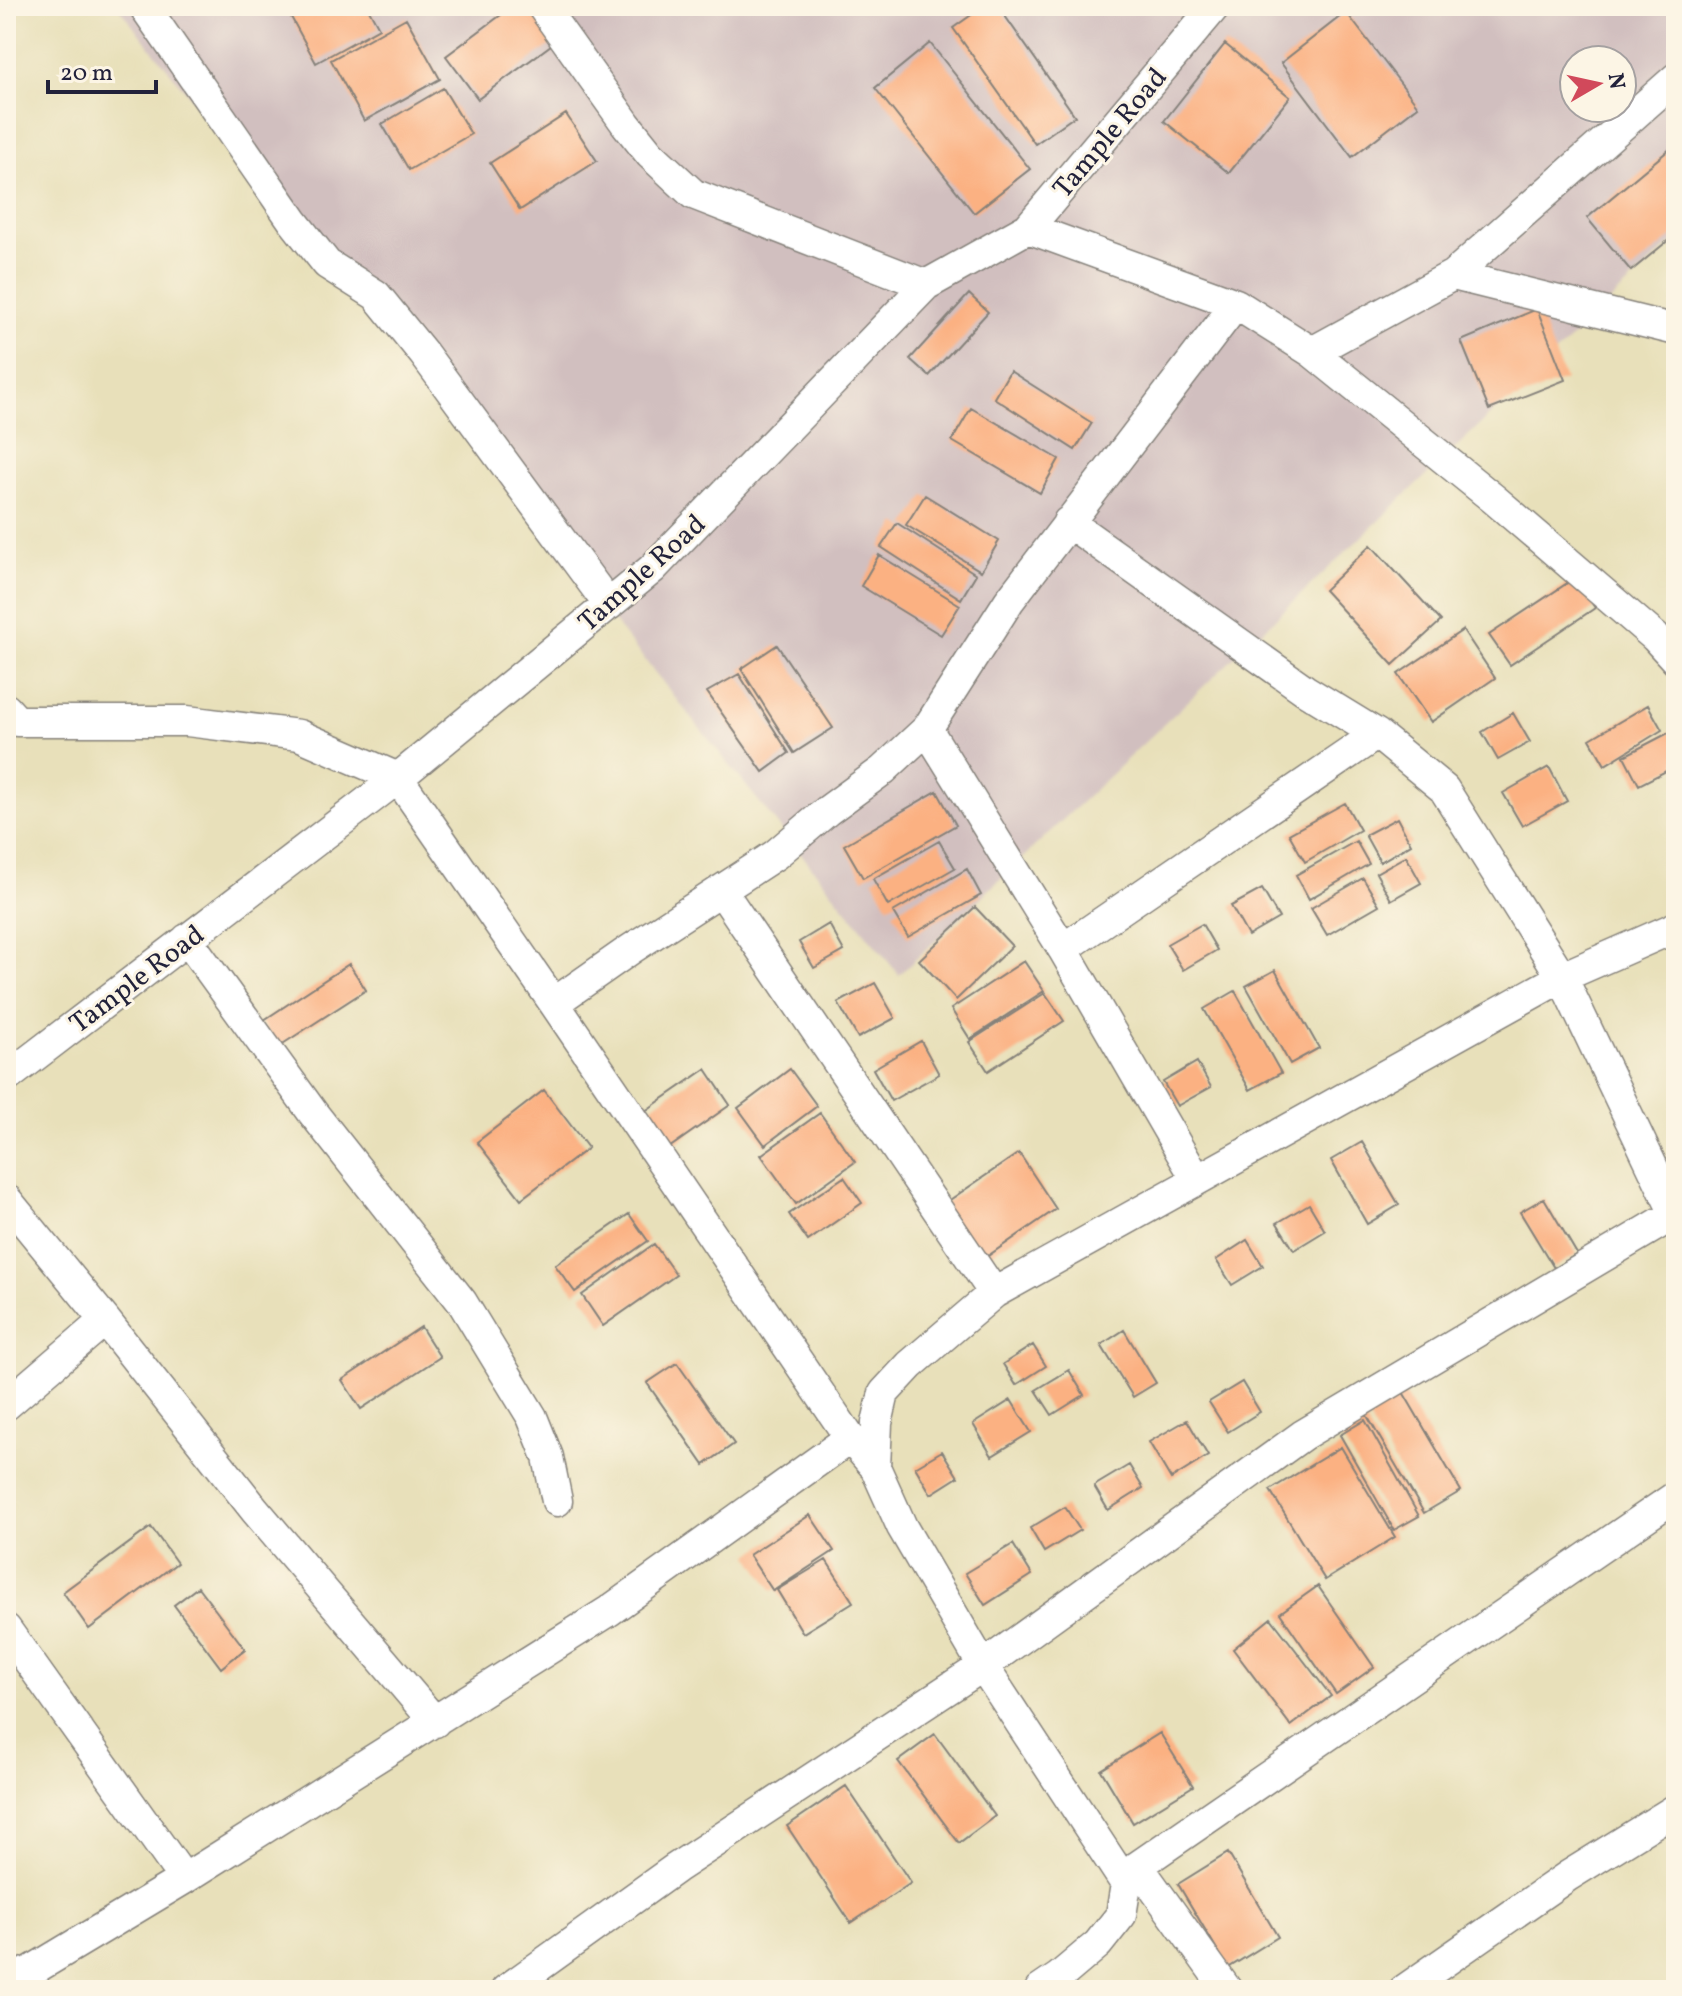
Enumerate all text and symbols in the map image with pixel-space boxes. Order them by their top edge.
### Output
scale bar [48,44,156,94]
north arrow [1558,44,1638,124]
text: 20 m [60,57,113,91]
street label: Tample Road [1045,60,1177,207]
text: N [1599,71,1632,92]
street label: Tample Road [570,506,715,642]
street label: Tample Road [62,916,213,1044]

